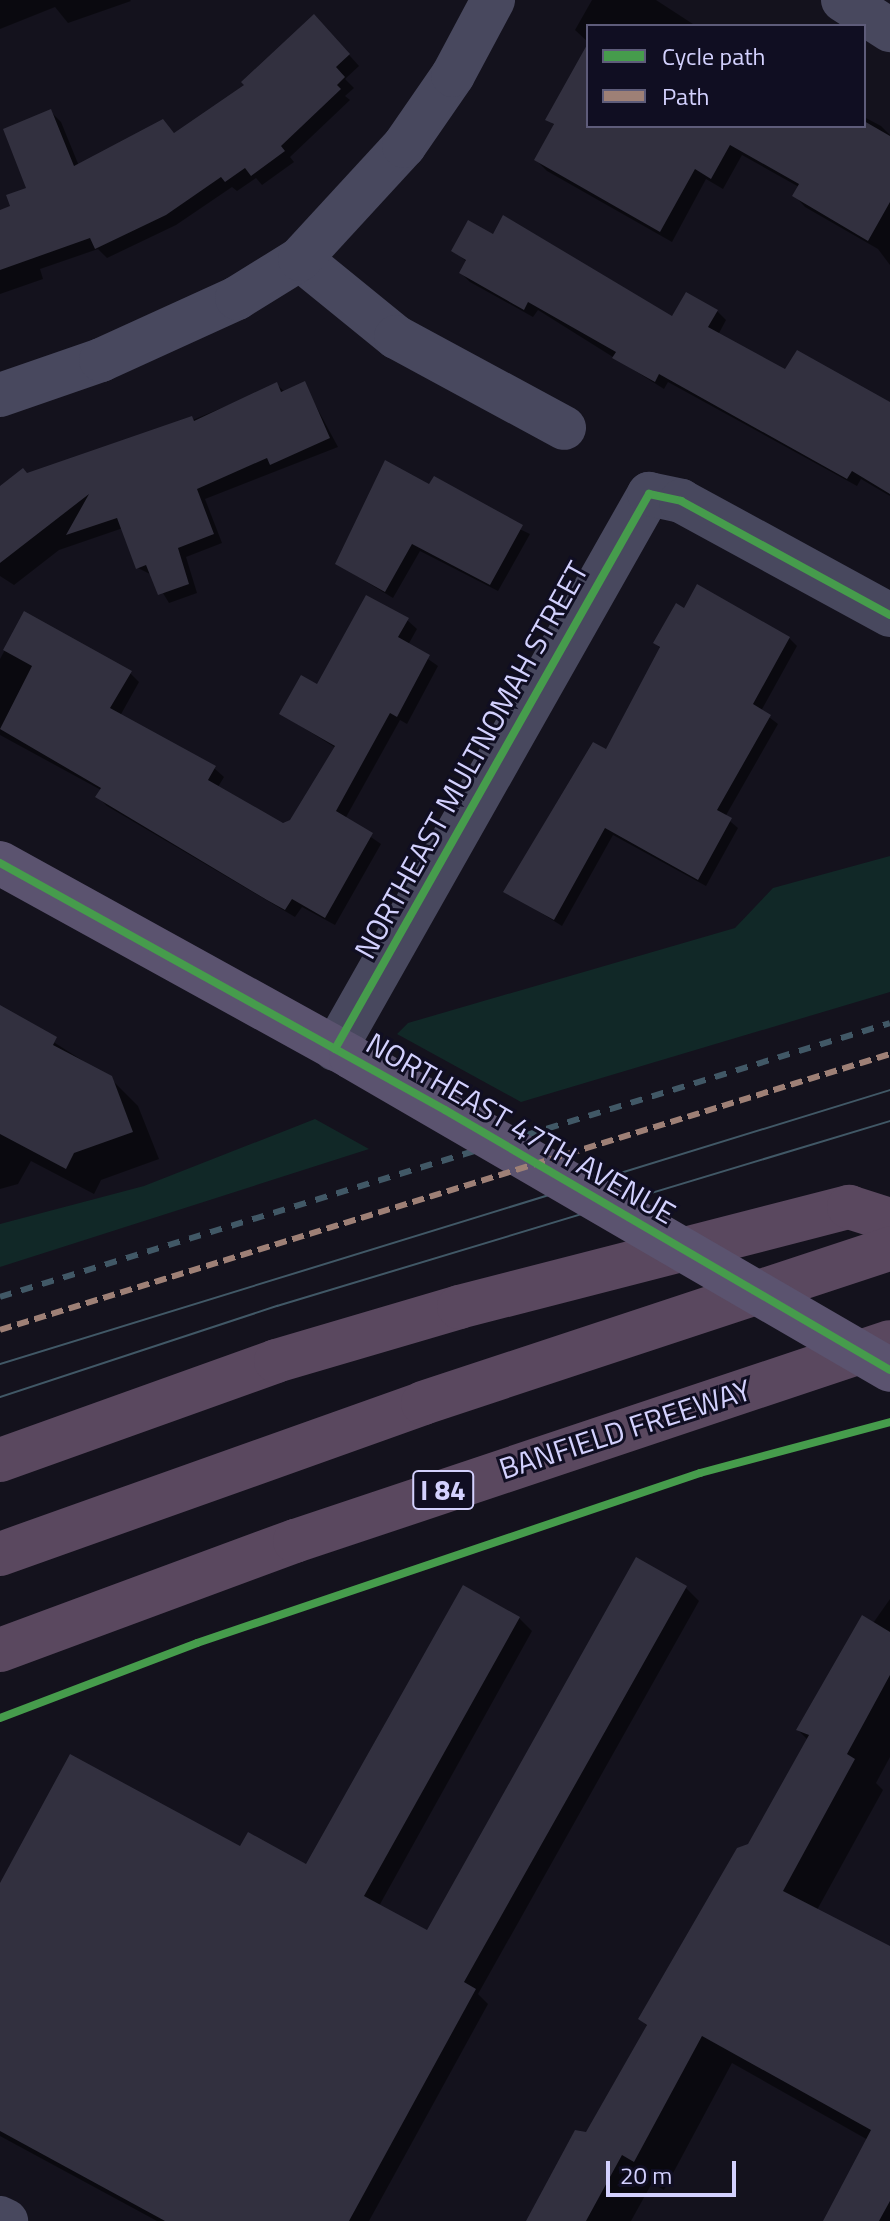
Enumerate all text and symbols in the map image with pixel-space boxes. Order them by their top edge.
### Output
legend [586,24,866,128]
text: Cycle path [662,38,765,74]
text: Path [662,78,709,114]
street label: NORTHEAST MULTNOMAH STREET [347,555,595,965]
street label: NORTHEAST 47TH AVENUE [360,1025,682,1231]
street label: BANFIELD FREEWAY [495,1371,755,1487]
road number: I 84 [411,1466,475,1514]
scale bar [610,2145,740,2195]
text: 20 m [620,2157,672,2193]

